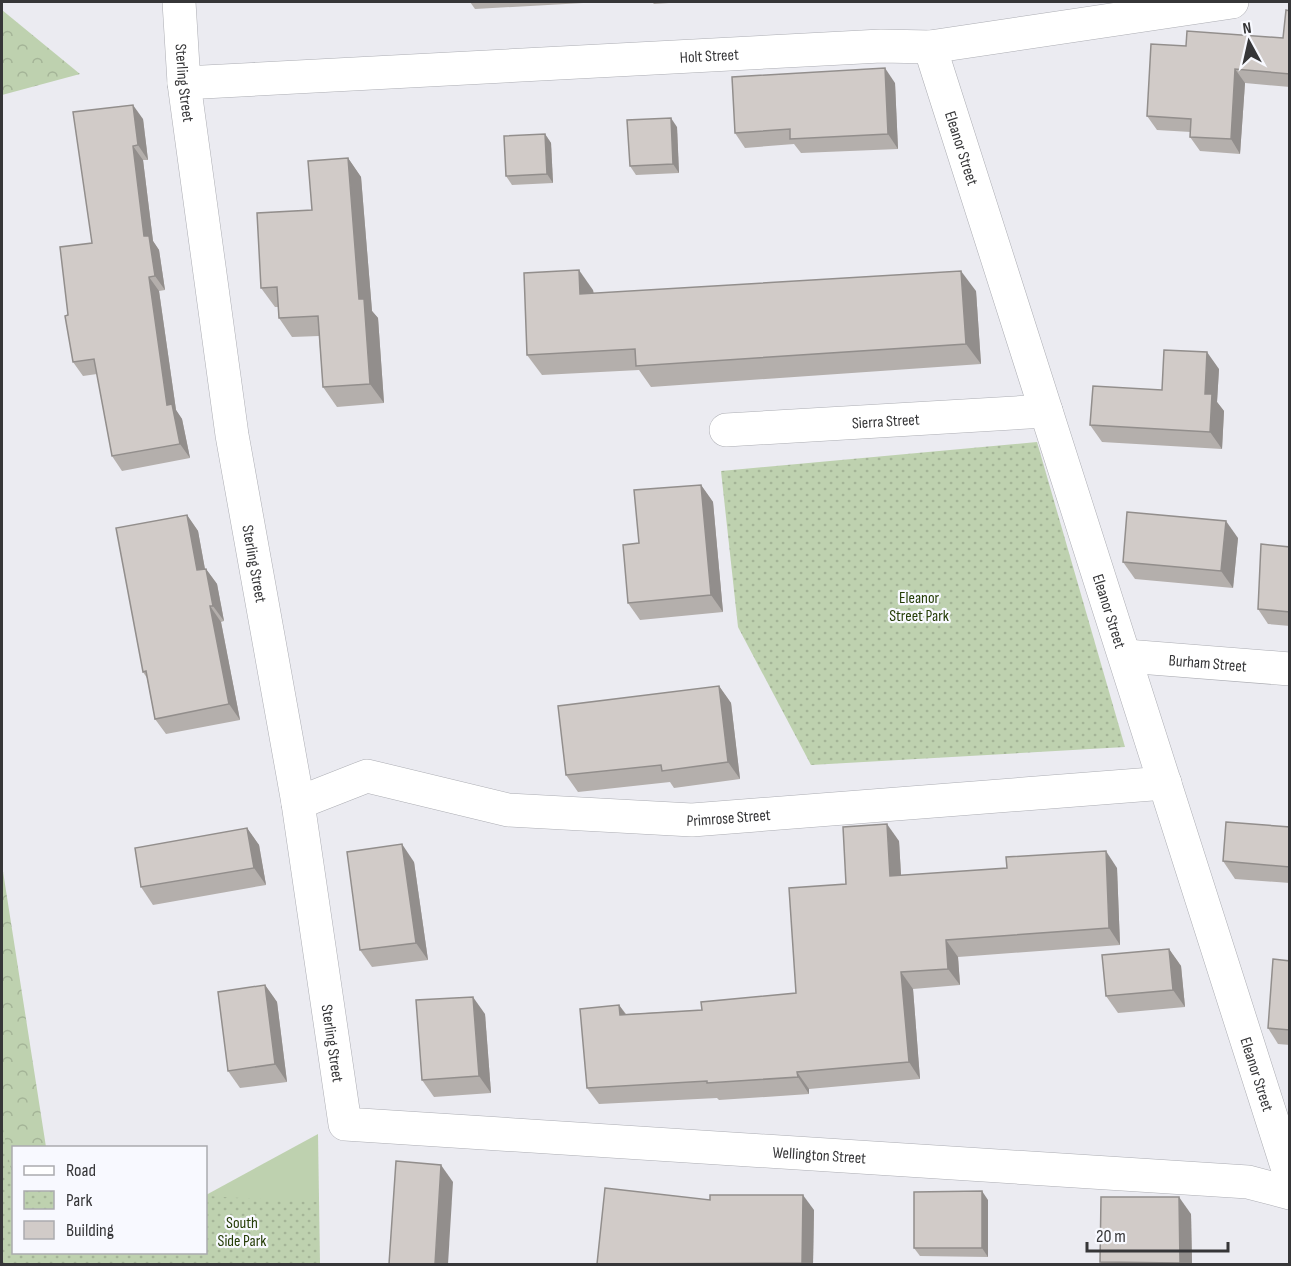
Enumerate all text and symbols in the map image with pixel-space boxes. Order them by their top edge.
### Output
north arrow [1219,12,1279,72]
text: N [1242,19,1253,39]
street label: Sterling Street [171,43,197,123]
street label: Holt Street [679,46,739,68]
street label: Eleanor Street [940,109,981,188]
street label: Sierra Street [851,411,920,434]
street label: Sterling Street [237,523,270,604]
street label: Eleanor Street [1088,572,1129,651]
park label: Eleanor Street Park [889,589,949,626]
street label: Burham Street [1168,651,1247,677]
street label: Primrose Street [686,806,771,831]
street label: Sterling Street [317,1003,347,1084]
street label: Eleanor Street [1235,1035,1277,1114]
street label: Wellington Street [772,1143,867,1168]
legend [12,1146,207,1254]
text: Road [66,1160,96,1181]
text: Park [66,1190,92,1211]
park label: South Side Park [218,1214,266,1251]
scale bar [1087,1215,1228,1253]
text: Building [66,1220,114,1241]
text: 20 m [1096,1226,1126,1247]

